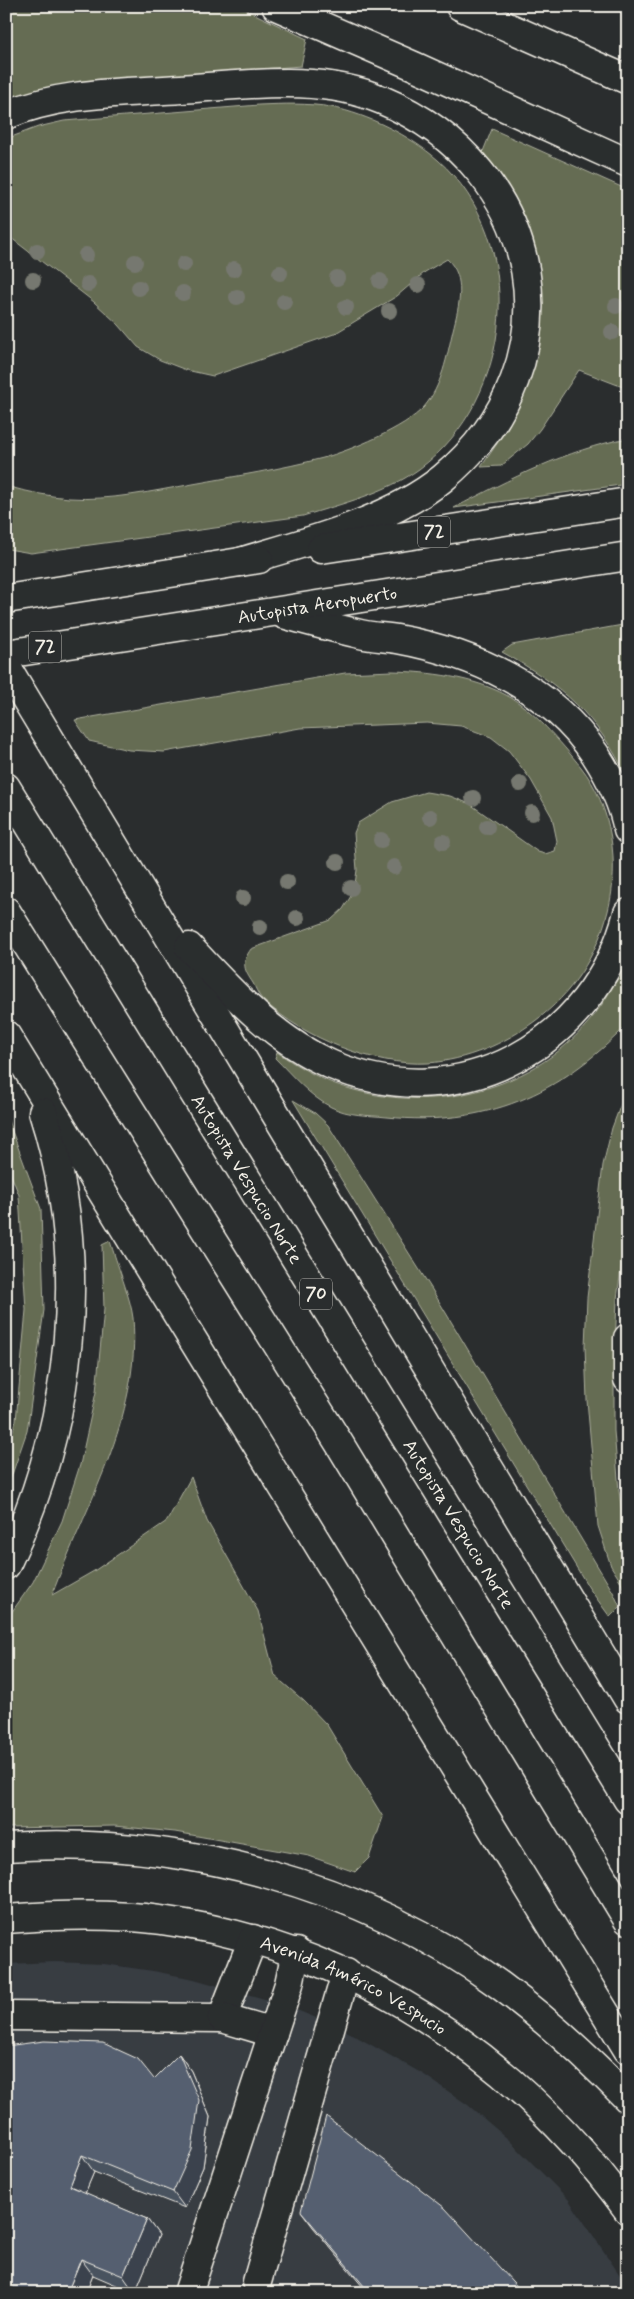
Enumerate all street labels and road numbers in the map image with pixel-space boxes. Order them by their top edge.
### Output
road number: 72 [418,516,450,548]
street label: Autopista Aeropuerto [236,580,399,630]
road number: 72 [29,632,61,662]
street label: Autopista Vespucio Norte [185,1089,308,1269]
road number: 70 [300,1278,332,1310]
street label: Autopista Vespucio Norte [397,1435,520,1614]
street label: Avenida Américo Vespucio [257,1930,452,2041]

